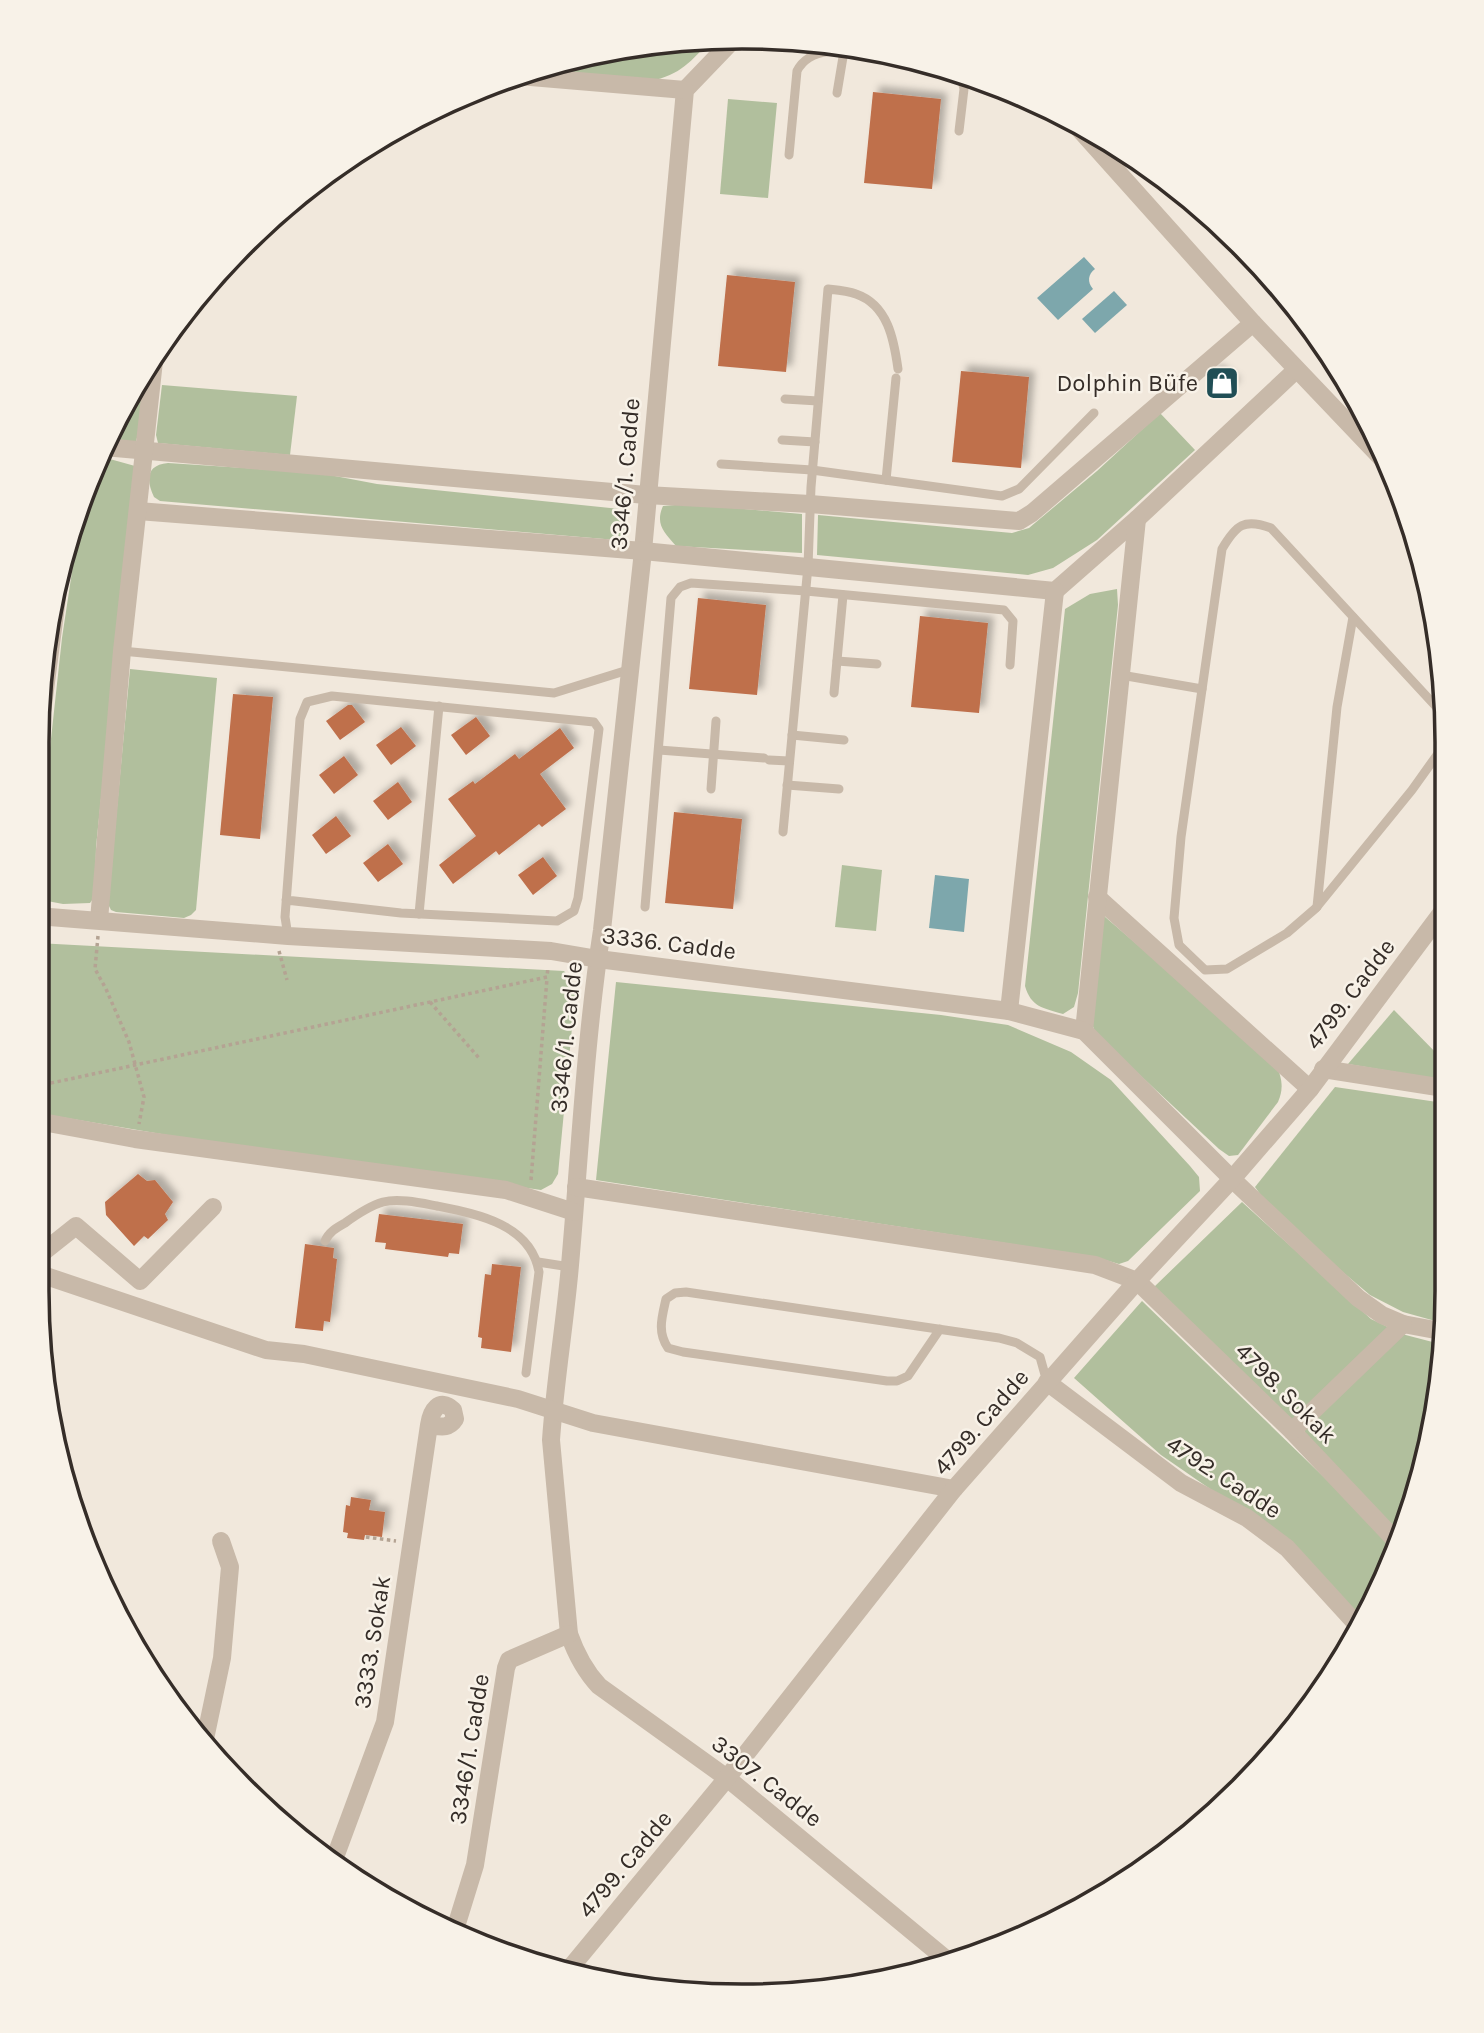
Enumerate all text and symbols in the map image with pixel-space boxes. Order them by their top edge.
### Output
shop icon: Dolphin Büfe [1203,364,1241,402]
place label: Dolphin Büfe [1056,369,1198,397]
street label: 3346/1. Cadde [604,397,646,551]
street label: 3336. Cadde [600,921,738,965]
street label: 4799. Cadde [1299,933,1401,1055]
street label: 3346/1. Cadde [544,960,588,1114]
street label: 4798. Sokak [1230,1337,1342,1449]
street label: 4799. Cadde [927,1363,1035,1481]
street label: 4792. Cadde [1161,1430,1287,1524]
street label: 3333. Sokak [348,1573,396,1711]
street label: 3346/1. Cadde [443,1672,495,1826]
street label: 3307. Cadde [706,1729,828,1833]
street label: 4799. Cadde [572,1805,678,1923]

